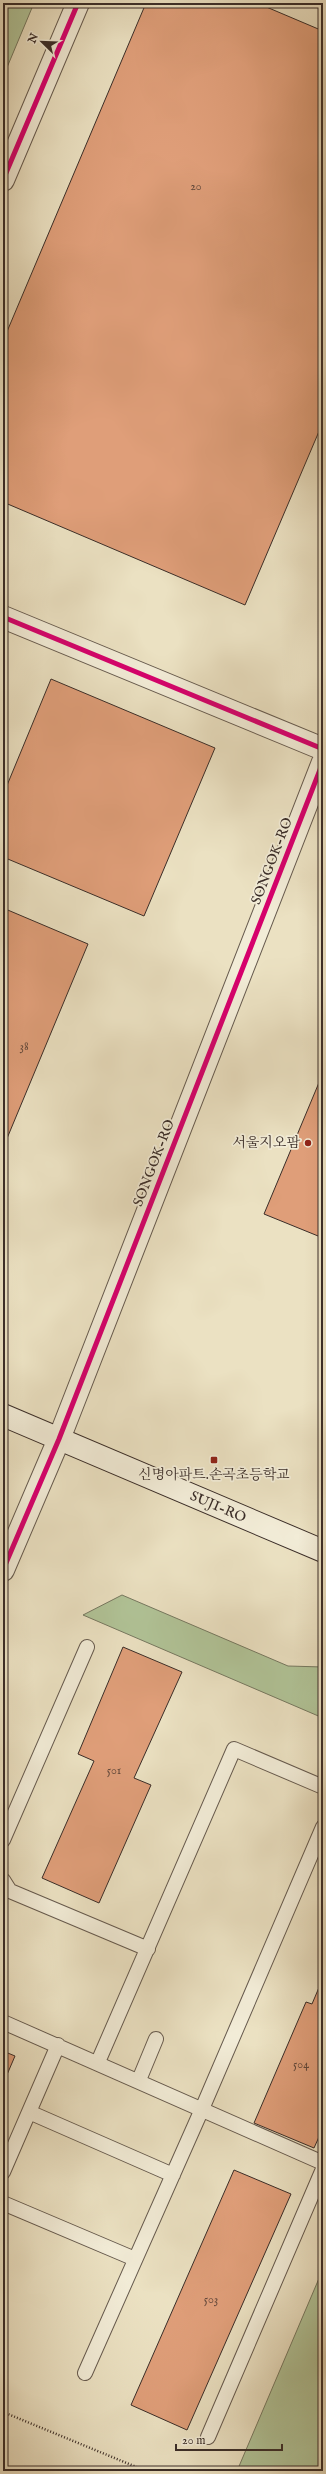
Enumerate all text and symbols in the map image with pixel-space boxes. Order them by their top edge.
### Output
north arrow [22,22,62,62]
text: N [25,31,42,47]
house number: 20 [190,179,202,194]
street label: SONGOK-RO [247,815,297,907]
house number: 38 [19,1039,29,1054]
street label: SONGOK-RO [129,1117,179,1209]
place label: 서울지오팜 [232,1134,300,1152]
marker: 서울지오팜 [303,1138,313,1148]
marker: 신명아파트.손곡초등학교 [209,1455,219,1465]
place label: 신명아파트.손곡초등학교 [138,1466,290,1484]
street label: SUJI-RO [187,1487,249,1527]
house number: 501 [107,1763,121,1778]
house number: 504 [293,2057,309,2072]
house number: 503 [204,2292,218,2307]
scale bar [176,2426,282,2452]
text: 20 m [182,2433,205,2448]

